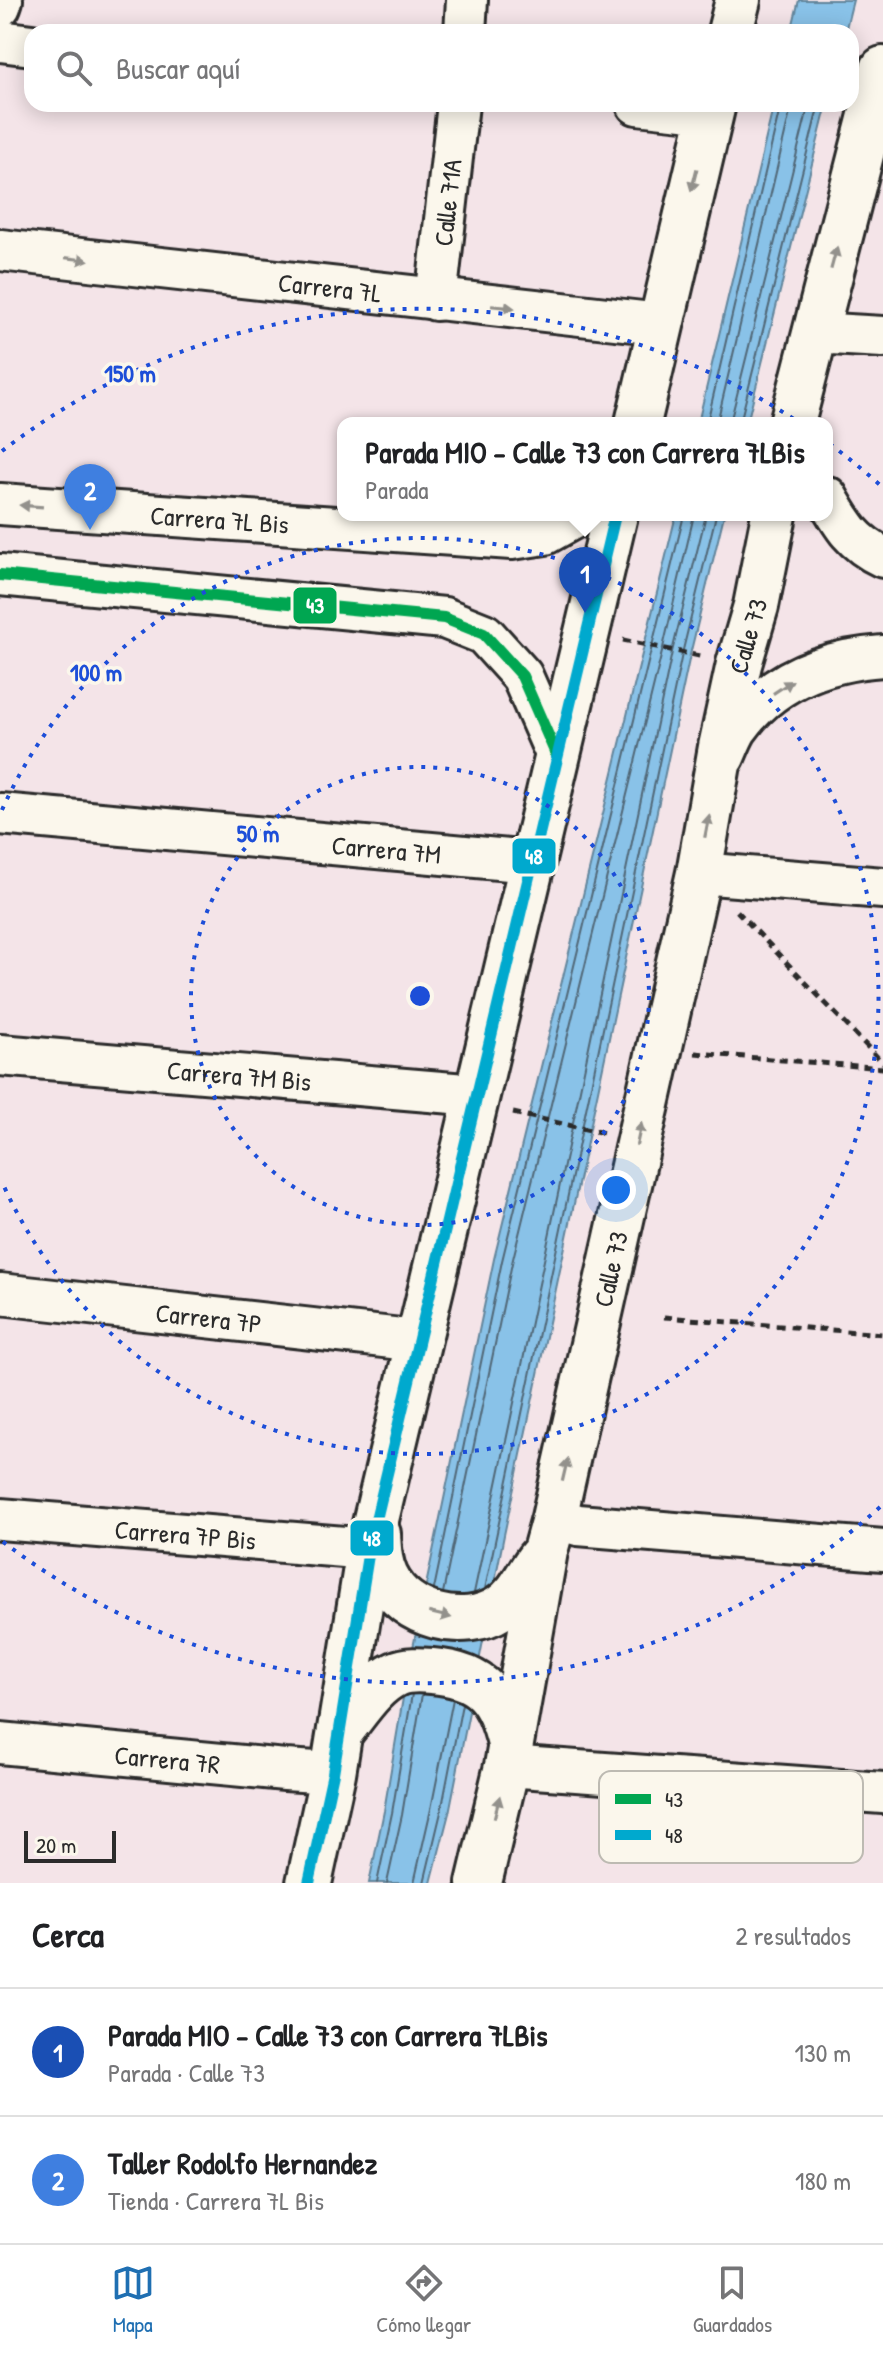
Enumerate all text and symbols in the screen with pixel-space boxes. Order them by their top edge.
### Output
search box [24,24,859,112]
icon: search [52,46,96,90]
text: Buscar aquí [116,48,241,88]
street label: Calle 71A [425,157,469,248]
one-way arrow [688,167,700,192]
one-way arrow [828,245,840,270]
one-way arrow [65,252,90,265]
street label: Carrera 7L [277,264,383,310]
one-way arrow [491,300,516,313]
text: 150 m [104,357,156,389]
popup [337,417,833,521]
text: Parada MIO - Calle 73 con Carrera 7LBis [365,432,805,472]
pin: 2 [64,464,116,530]
text: Parada [365,472,428,507]
street label: Carrera 7L Bis [149,497,290,541]
one-way arrow [18,499,43,512]
pin: 1 [559,547,611,613]
line badge: 43 [292,586,338,625]
text: 43 [306,590,324,620]
street label: Calle 73 [720,596,775,677]
text: 100 m [70,656,122,688]
one-way arrow [772,680,794,694]
one-way arrow [702,813,714,838]
text: 50 m [237,817,279,849]
street label: Carrera 7M [330,827,442,871]
line badge: 48 [511,837,557,875]
text: 48 [525,841,543,871]
centre of rings [406,982,434,1010]
street label: Carrera 7M Bis [166,1052,313,1099]
one-way arrow [633,1122,646,1147]
your location [596,1170,636,1210]
street label: Calle 73 [584,1228,635,1310]
street label: Carrera 7P [154,1294,264,1341]
one-way arrow [559,1457,572,1482]
street label: Carrera 7P Bis [113,1511,257,1557]
line badge: 48 [349,1519,395,1557]
text: 48 [363,1523,381,1553]
one-way arrow [427,1609,452,1622]
street label: Carrera 7R [113,1736,222,1781]
legend [599,1771,863,1863]
text: 43 [665,1784,683,1814]
one-way arrow [491,1795,504,1820]
text: 48 [665,1820,683,1850]
scale bar [24,1827,116,1863]
text: 20 m [36,1830,76,1860]
text: Cerca [32,1912,104,1958]
text: 2 resultados [735,1918,851,1953]
text: Parada MIO - Calle 73 con Carrera 7LBis [108,2015,548,2055]
text: 1 [53,2035,63,2070]
text: 130 m [795,2035,851,2070]
text: Parada · Calle 73 [108,2055,265,2090]
text: Taller Rodolfo Hernandez [108,2143,377,2183]
text: 2 [52,2163,64,2198]
text: 180 m [795,2163,851,2198]
text: Tienda · Carrera 7L Bis [108,2183,324,2218]
tab: Mapa [111,2261,155,2339]
tab: Cómo llegar [376,2261,471,2339]
tab: Guardados [693,2261,772,2339]

